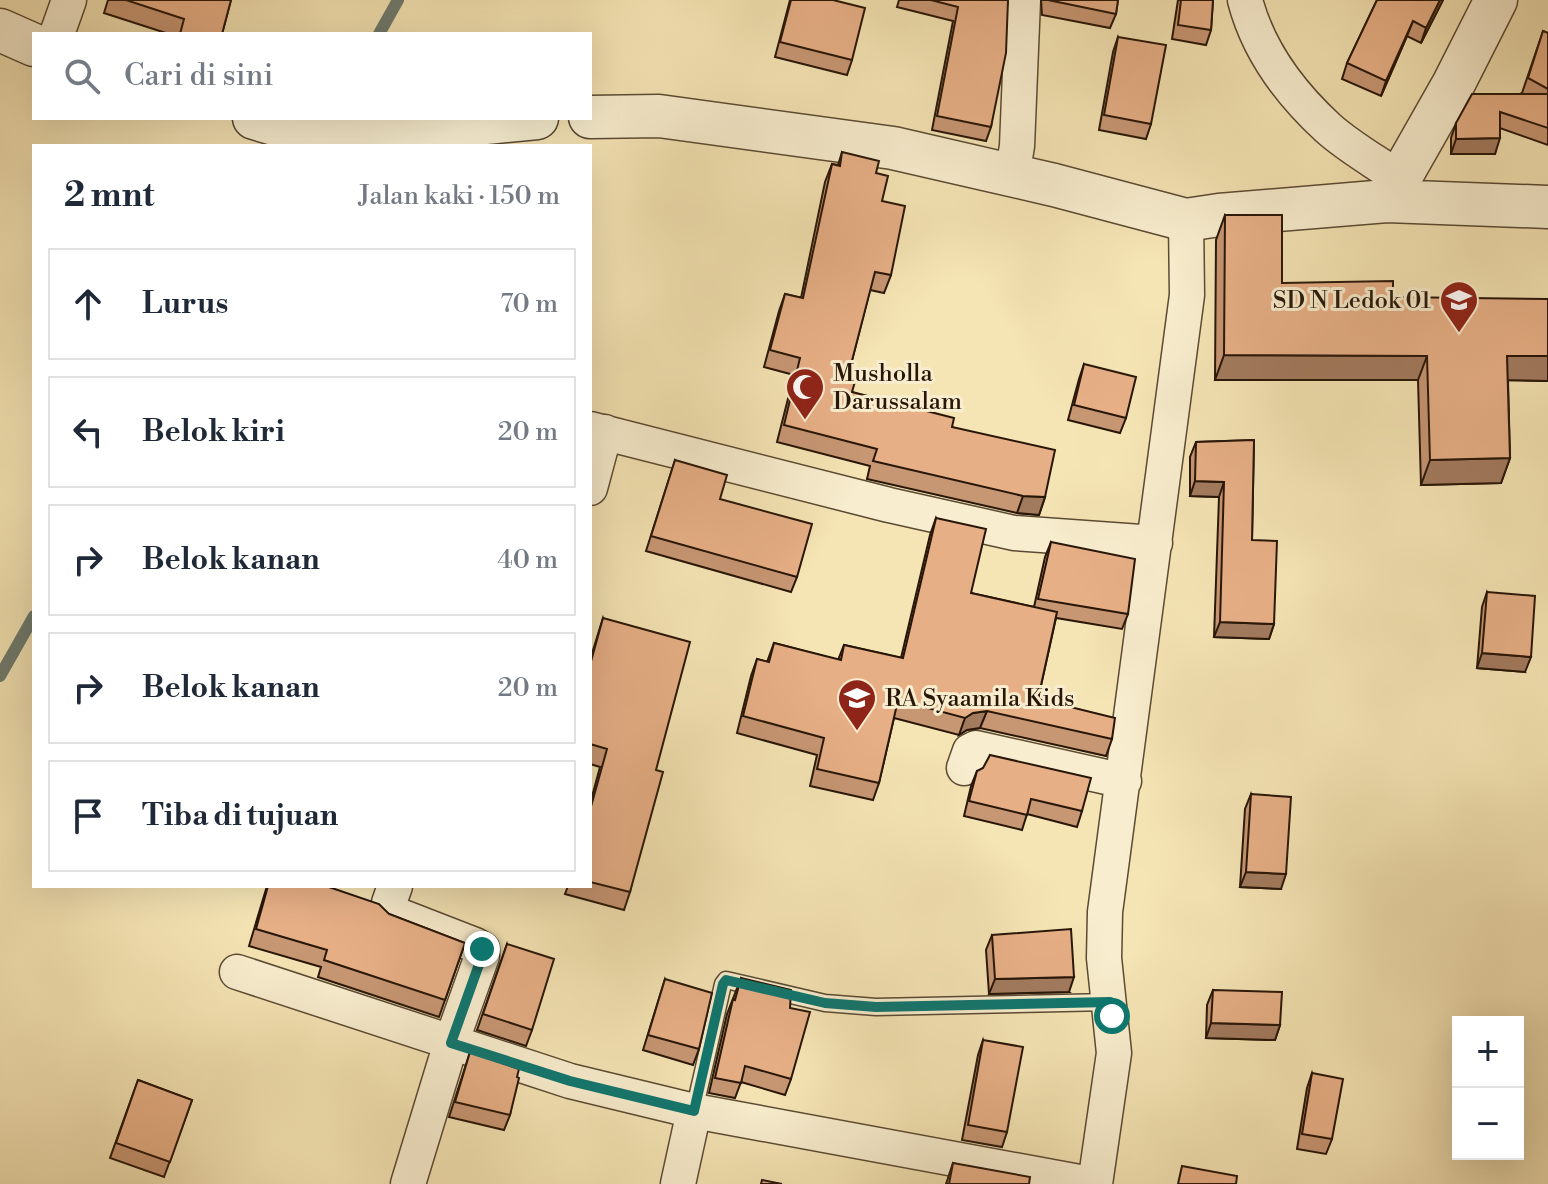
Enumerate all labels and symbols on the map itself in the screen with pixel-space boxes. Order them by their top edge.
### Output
school or university icon: SD N Ledok 01 [1438,279,1480,334]
place label: SD N Ledok 01 [1273,286,1432,316]
place label: Musholla Darussalam [833,359,962,417]
mosque icon: Musholla Darussalam [784,366,826,421]
school or university icon: RA Syaamila Kids [836,677,878,732]
place label: RA Syaamila Kids [885,684,1075,714]
route end [464,931,500,967]
route start [1094,998,1130,1034]

